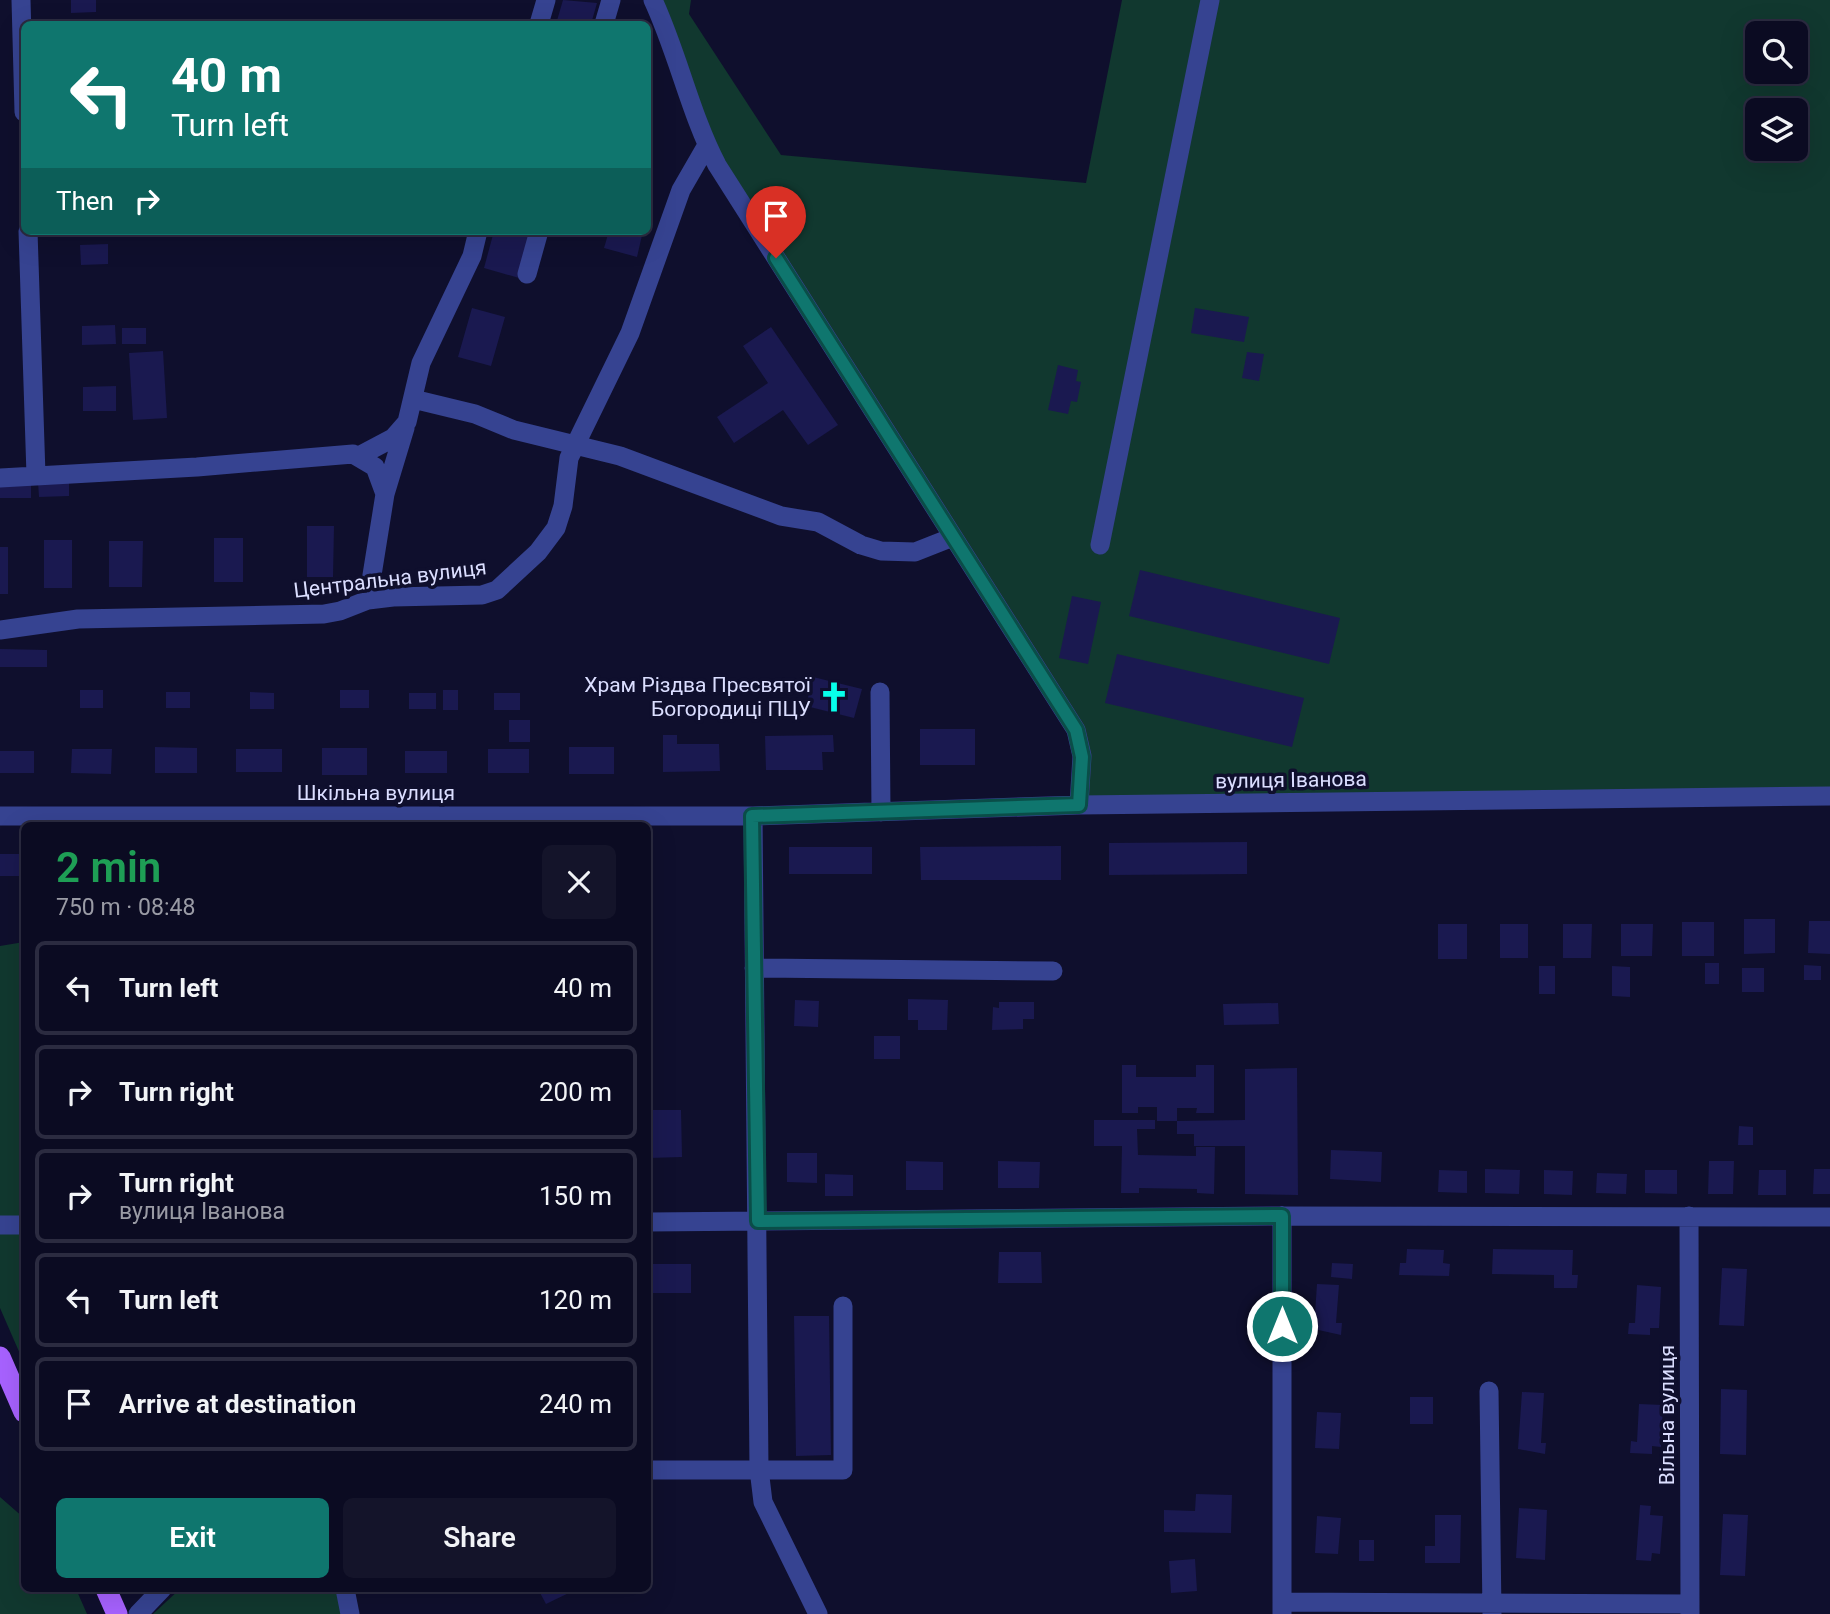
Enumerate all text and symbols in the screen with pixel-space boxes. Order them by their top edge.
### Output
map controls [1745,21,1808,161]
button: search [1745,21,1808,84]
text: 40 m [171,47,282,104]
icon: left [56,49,147,140]
button: layers [1745,98,1808,161]
text: Turn left [171,106,289,144]
icon: right [128,182,166,220]
text: Then [56,186,114,216]
pin [746,186,806,258]
icon: arrive [757,197,795,235]
street label: Центральна вулиця [292,555,488,603]
place label: Храм Різдва Пресвятої Богородиці ПЦУ [584,673,812,721]
church icon: Храм Різдва Пресвятої Богородиці ПЦУ [817,680,851,714]
street label: вулиця Іванова [1215,767,1367,793]
street label: Шкільна вулиця [297,781,455,805]
text: 2 min [56,843,161,892]
button: close [542,845,616,919]
text: 750 m · 08:48 [56,894,195,921]
icon: left [60,969,98,1007]
text: Turn left [119,973,218,1003]
text: 40 m [554,973,612,1003]
icon: right [60,1073,98,1111]
text: Turn right [119,1077,234,1107]
text: 200 m [539,1077,612,1107]
text: Turn right [119,1168,234,1198]
icon: right [60,1177,98,1215]
text: 150 m [539,1181,612,1211]
text: вулиця Іванова [119,1198,285,1225]
icon: left [60,1281,98,1319]
text: Turn left [119,1285,218,1315]
text: 120 m [539,1285,612,1315]
position arrow [1245,1289,1319,1363]
street label: Вільна вулиця [1655,1345,1679,1485]
icon: arrive [60,1385,98,1423]
text: Arrive at destination [119,1389,356,1419]
text: 240 m [539,1389,612,1419]
button: Exit [56,1498,329,1578]
button: Share [343,1498,616,1578]

